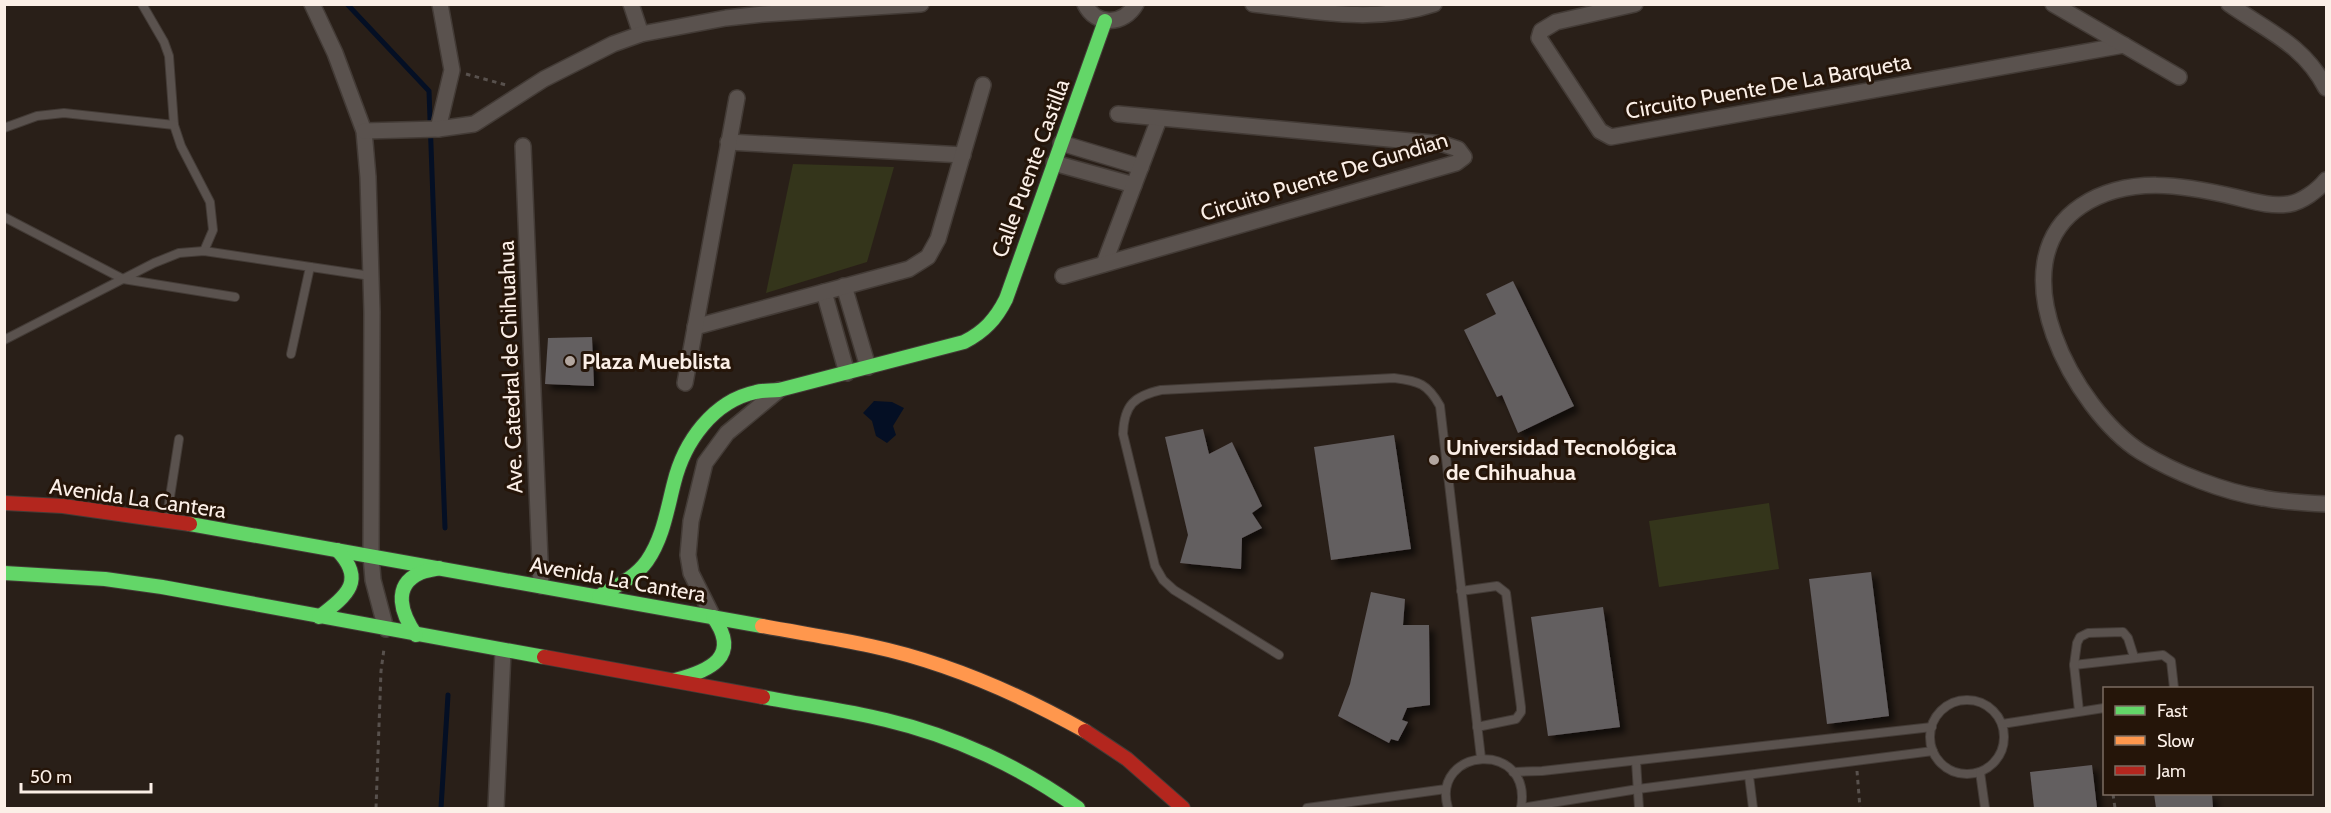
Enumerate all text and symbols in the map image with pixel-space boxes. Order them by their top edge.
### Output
street label: Circuito Puente De La Barqueta [1623,48,1913,125]
street label: Calle Puente Castilla [986,75,1075,261]
street label: Circuito Puente De Gundian [1197,126,1451,227]
street label: Ave. Catedral de Chihuahua [493,240,528,494]
place label: Plaza Mueblista [582,348,731,375]
marker: Plaza Mueblista [563,354,577,368]
place label: Universidad Tecnológica de Chihuahua [1446,434,1676,486]
marker: Universidad Tecnológica de Chihuahua [1427,453,1441,467]
street label: Avenida La Cantera [48,473,228,524]
street label: Avenida La Cantera [528,551,708,608]
legend [2103,687,2313,795]
text: Fast [2157,700,2188,722]
text: Slow [2157,730,2194,752]
scale bar [21,756,152,794]
text: Jam [2156,760,2186,782]
text: 50 m [30,766,72,788]

